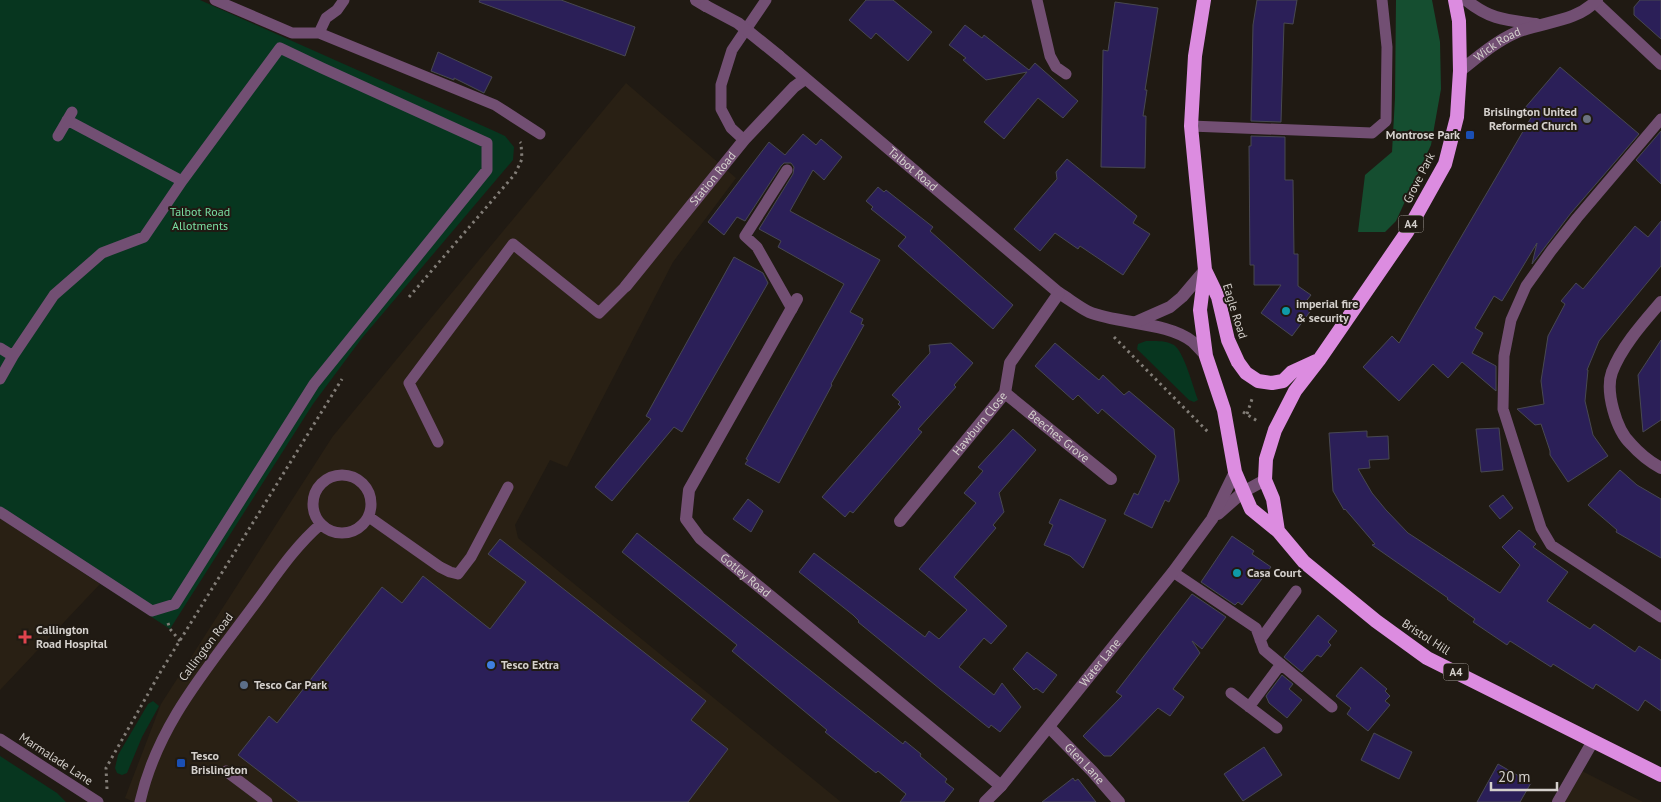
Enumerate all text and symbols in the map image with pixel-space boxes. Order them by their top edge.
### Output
street label: Wick Road [1471,24,1523,64]
place label: Brislington United Reformed Church [1484,104,1577,133]
marker: Brislington United Reformed Church [1581,113,1593,125]
place label: Montrose Park [1386,127,1460,142]
marker: Montrose Park [1464,129,1476,141]
street label: Talbot Road [885,143,941,194]
street label: Station Road [686,148,739,208]
street label: Grove Park [1399,150,1438,206]
park label: Talbot Road Allotments [170,204,230,233]
road number: A4 [1398,215,1424,232]
street label: Eagle Road [1220,281,1251,340]
place label: imperial fire & security [1296,296,1358,325]
marker: imperial fire & security [1280,305,1292,317]
street label: Hawburn Close [949,388,1010,458]
street label: Beeches Grove [1025,407,1093,465]
street label: Gotley Road [717,550,774,600]
place label: Casa Court [1247,565,1302,580]
marker: Casa Court [1231,567,1243,579]
street label: Callington Road [175,610,236,684]
street label: Bristol Hill [1399,615,1454,658]
place label: Callington Road Hospital [36,622,108,651]
marker: Callington Road Hospital [18,630,32,644]
street label: Water Lane [1076,635,1124,689]
place label: Tesco Extra [501,657,559,672]
marker: Tesco Extra [485,659,497,671]
road number: A4 [1444,664,1468,680]
place label: Tesco Car Park [254,677,327,692]
marker: Tesco Car Park [238,679,250,691]
street label: Marmalade Lane [17,729,96,788]
street label: Glen Lane [1062,740,1108,787]
place label: Tesco Brislington [191,748,247,777]
marker: Tesco Brislington [175,757,187,769]
scale bar [1491,760,1557,792]
text: 20 m [1498,767,1531,786]

